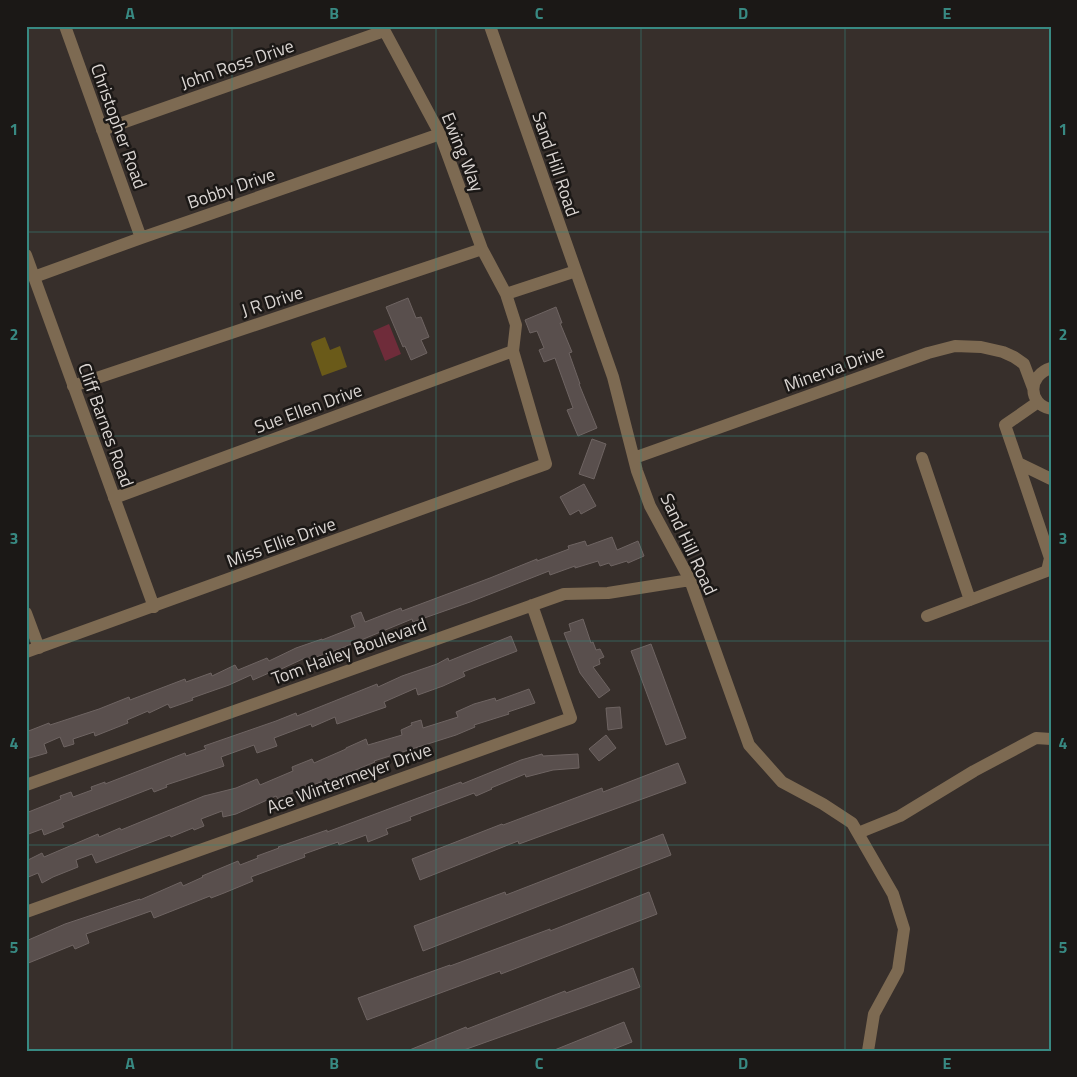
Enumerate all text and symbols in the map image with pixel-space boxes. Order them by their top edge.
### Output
text: A [125,1,135,25]
text: B [329,1,339,25]
text: C [535,1,544,25]
text: D [738,1,748,25]
text: E [943,1,952,25]
street label: John Ross Drive [177,32,297,96]
street label: Christopher Road [84,60,154,192]
street label: Ewing Way [435,108,491,196]
street label: Sand Hill Road [525,108,587,220]
text: 1 [10,117,18,141]
text: 1 [1059,117,1067,141]
street label: Bobby Drive [183,160,279,216]
street label: J R Drive [238,278,306,324]
text: 2 [10,322,18,346]
text: 2 [1059,322,1067,346]
street label: Minerva Drive [780,337,888,399]
street label: Cliff Barnes Road [71,359,141,491]
street label: Sue Ellen Drive [250,376,366,440]
street label: Sand Hill Road [654,489,724,599]
street label: Miss Ellie Drive [223,510,339,574]
text: 3 [10,526,18,550]
text: 3 [1059,526,1067,550]
street label: Tom Hailey Boulevard [268,610,430,692]
text: 4 [10,731,19,755]
text: 4 [1059,731,1068,755]
street label: Ace Wintermeyer Drive [263,736,435,820]
text: 5 [10,935,19,959]
text: 5 [1059,935,1068,959]
text: A [125,1051,135,1075]
text: B [329,1051,339,1075]
text: C [535,1051,544,1075]
text: D [738,1051,748,1075]
text: E [943,1051,952,1075]

